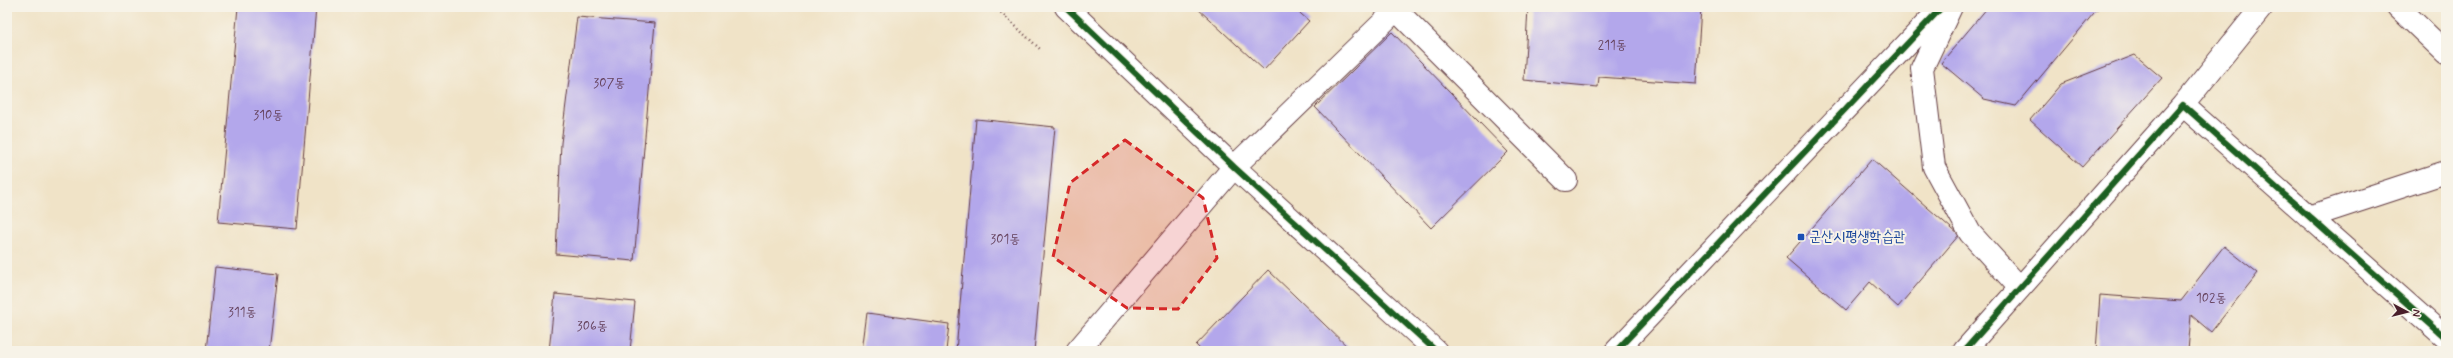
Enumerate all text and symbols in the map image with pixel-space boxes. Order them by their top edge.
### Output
house number: 211동 [1598,37,1626,54]
house number: 307동 [593,75,625,92]
house number: 310동 [253,107,283,124]
place label: 군산시평생학습관 [1809,227,1906,247]
house number: 301동 [990,231,1020,248]
marker: 군산시평생학습관 [1796,232,1806,242]
house number: 102동 [2196,290,2226,307]
north arrow [2387,292,2427,332]
house number: 311동 [228,304,256,321]
text: N [2409,309,2423,318]
house number: 306동 [577,318,607,335]

